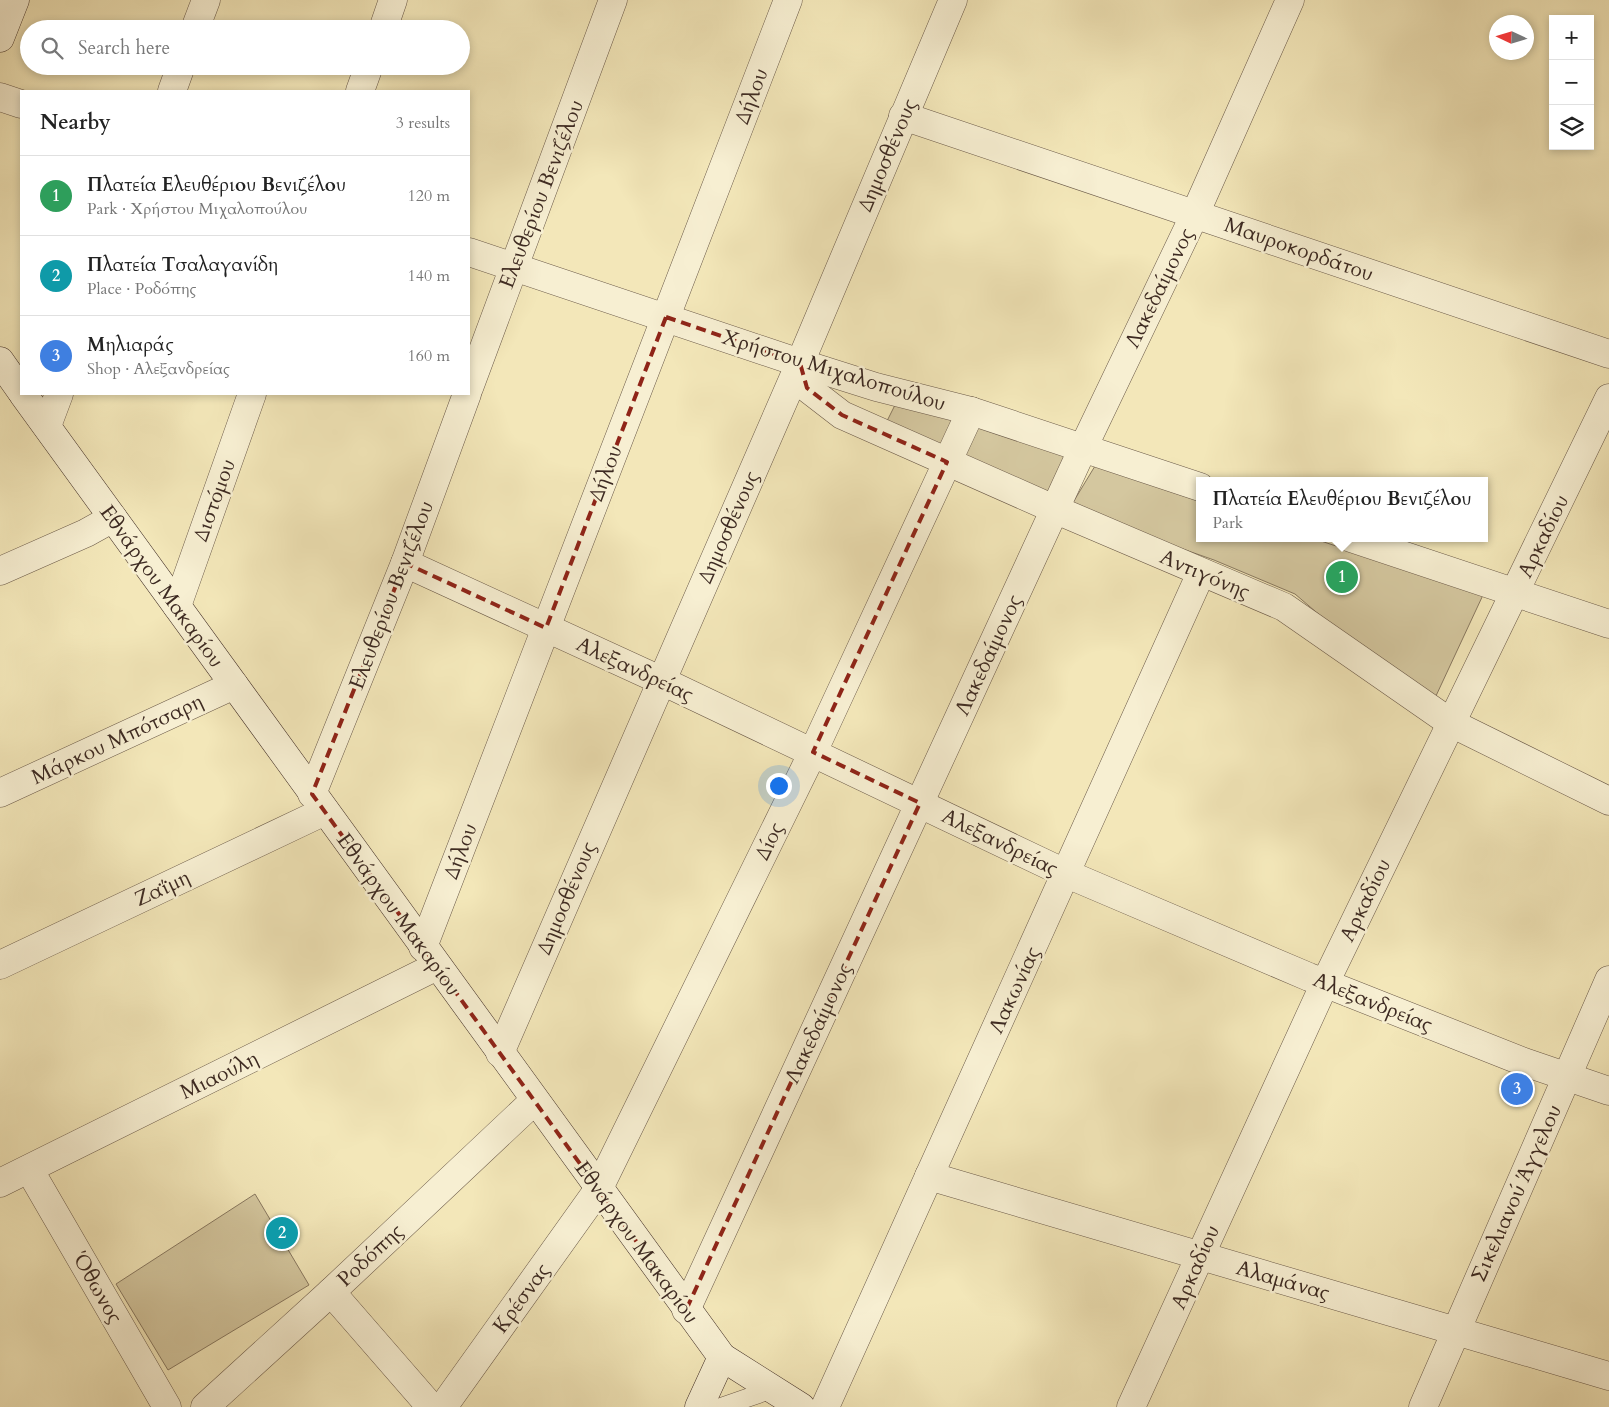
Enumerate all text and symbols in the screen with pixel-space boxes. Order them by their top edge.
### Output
north arrow [1489,15,1534,60]
map controls [1549,15,1594,150]
button: + [1549,15,1594,60]
search box [20,20,470,75]
icon: search [38,34,66,62]
text: Search here [78,35,170,61]
button: − [1549,60,1594,105]
street label: Δήλου [728,64,775,128]
street label: Δημοσθένους [851,94,924,216]
street label: Ελευθερίου Βενιζέλου [492,96,591,293]
button: layers [1549,105,1594,150]
text: Nearby [40,108,111,137]
text: 3 results [396,112,450,134]
text: Πλατεία Ελευθέριου Βενιζέλου [87,172,346,198]
text: 1 [52,185,60,207]
text: 120 m [408,185,450,207]
text: Park · Χρήστου Μιχαλοπούλου [87,198,307,220]
street label: Μαυροκορδάτου [1220,210,1377,289]
street label: Λακεδαίμονος [1118,223,1201,353]
text: Πλατεία Τσαλαγανίδη [87,252,278,278]
text: 2 [52,265,60,287]
text: 140 m [408,265,450,287]
text: Place · Ροδόπης [87,278,196,300]
street label: Χρήστου Μιχαλοπούλου [719,323,949,418]
text: Μηλιαράς [87,332,174,358]
text: 3 [52,345,60,367]
text: 160 m [408,345,450,367]
text: Shop · Αλεξανδρείας [87,358,230,380]
street label: Δήλου [582,441,629,505]
street label: Διστόμου [186,455,243,545]
street label: Δημοσθένους [691,466,766,588]
popup [1196,477,1488,542]
text: Πλατεία Ελευθέριου Βενιζέλου [1213,486,1471,512]
street label: Αρκαδίου [1511,490,1576,583]
street label: Ελευθερίου Βενιζέλου [342,497,441,694]
street label: Εθνάρχου Μακαρίου [93,499,231,674]
text: Park [1213,512,1243,534]
street label: Αντιγόνης [1155,542,1254,606]
pin: 1 [1326,558,1358,596]
street label: Λακεδαίμονος [948,590,1029,720]
street label: Αλεξανδρείας [571,630,698,709]
street label: Μάρκου Μπότσαρη [27,687,208,792]
your location [766,773,792,799]
street label: Αλεξανδρείας [937,802,1063,883]
street label: Δίος [748,817,791,865]
street label: Δήλου [437,819,484,883]
street label: Εθνάρχου Μακαρίου [330,827,468,1002]
street label: Δημοσθένους [530,837,603,959]
street label: Αρκαδίου [1333,854,1398,947]
street label: Ζαΐμη [130,863,195,914]
street label: Λακωνίας [982,942,1047,1038]
street label: Λακεδαίμονος [778,958,859,1088]
street label: Αλεξανδρείας [1309,965,1437,1040]
street label: Μιαούλη [175,1044,263,1107]
pin: 3 [1501,1070,1533,1108]
street label: Σικελιανού Άγγελου [1464,1100,1569,1287]
street label: Εθνάρχου Μακαρίου [568,1155,706,1330]
pin: 2 [266,1214,298,1252]
street label: Ροδόπης [331,1217,410,1294]
street label: Αρκαδίου [1164,1220,1227,1314]
street label: Όθωνος [65,1247,129,1329]
street label: Αλαμάνας [1233,1253,1333,1308]
street label: Κρέσνας [486,1257,557,1339]

